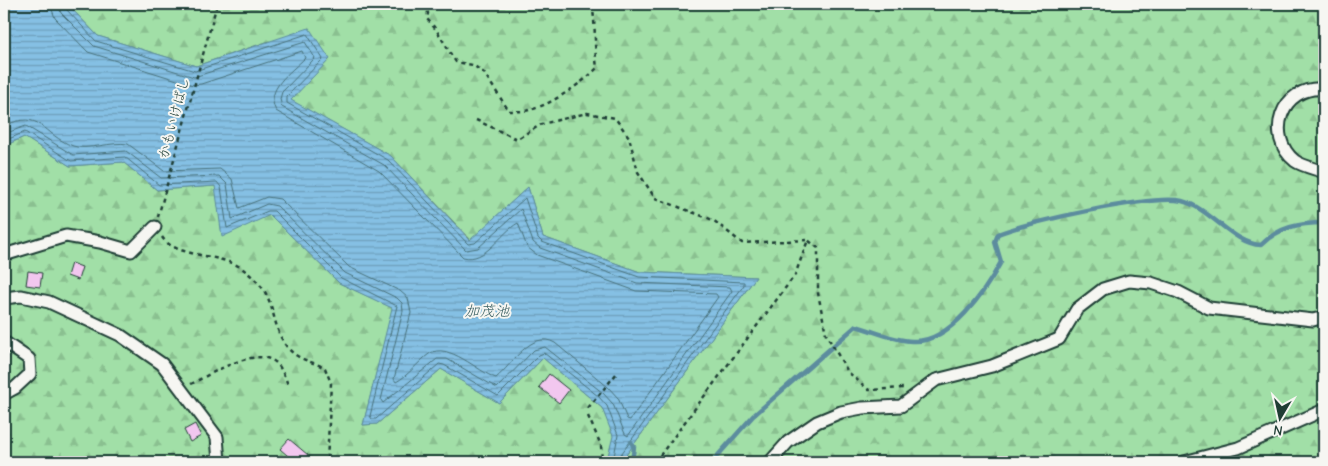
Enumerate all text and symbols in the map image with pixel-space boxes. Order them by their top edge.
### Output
street label: かもいけばし [155,75,193,161]
water label: 加茂池 [464,302,510,320]
north arrow [1256,394,1306,444]
text: N [1272,421,1284,439]

